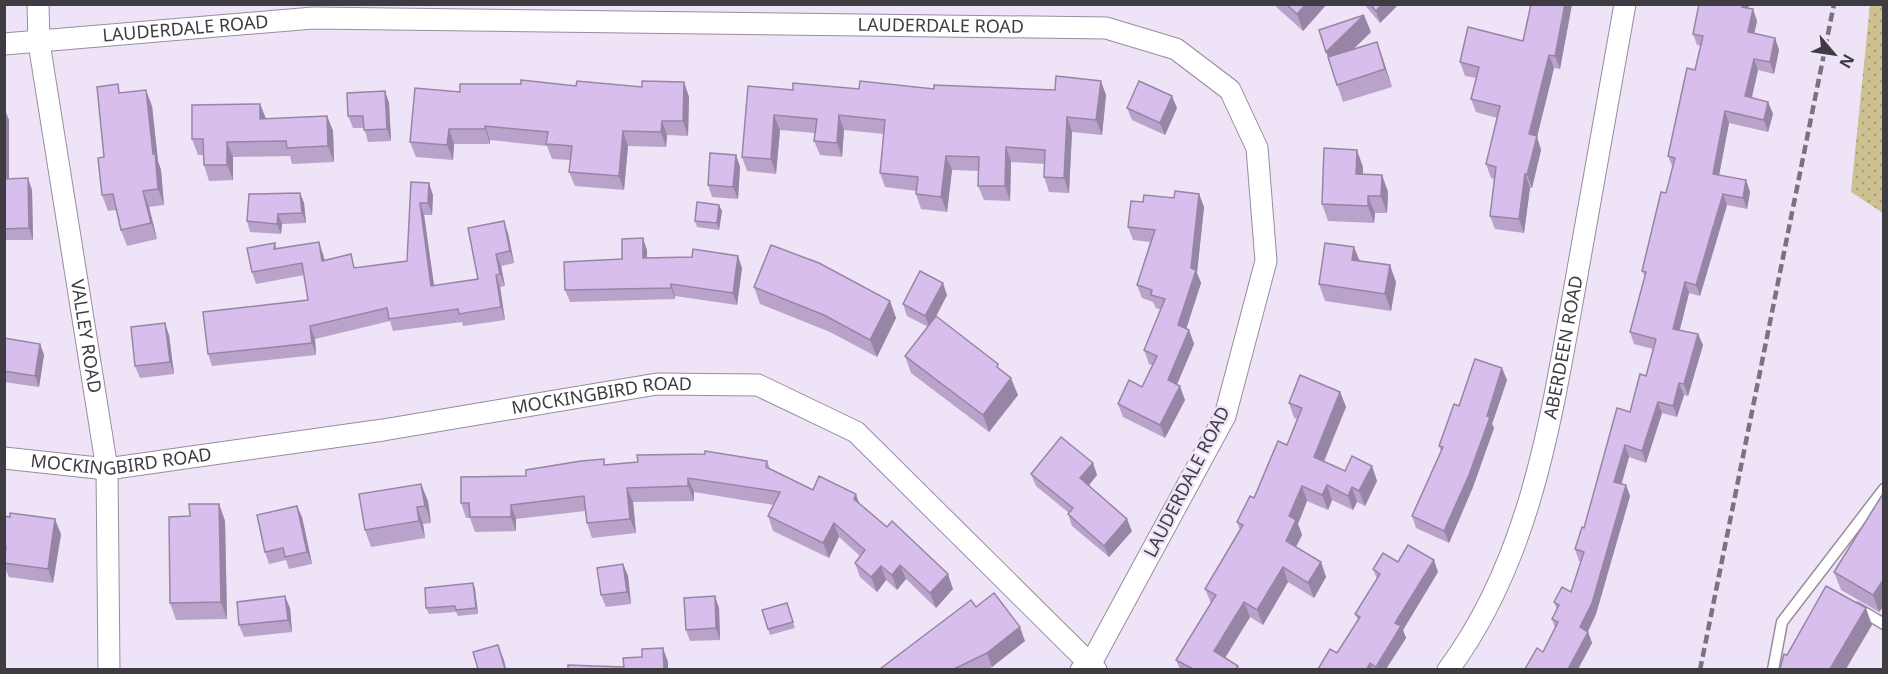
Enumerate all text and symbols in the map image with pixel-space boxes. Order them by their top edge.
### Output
street label: LAUDERDALE ROAD [101,9,269,47]
street label: LAUDERDALE ROAD [857,12,1024,38]
north arrow [1804,24,1864,84]
text: N [1834,50,1860,72]
street label: ABERDEEN ROAD [1537,273,1588,421]
street label: VALLEY ROAD [66,277,108,395]
street label: MOCKINGBIRD ROAD [510,371,692,419]
street label: LAUDERDALE ROAD [1138,402,1235,561]
street label: MOCKINGBIRD ROAD [30,441,213,480]

